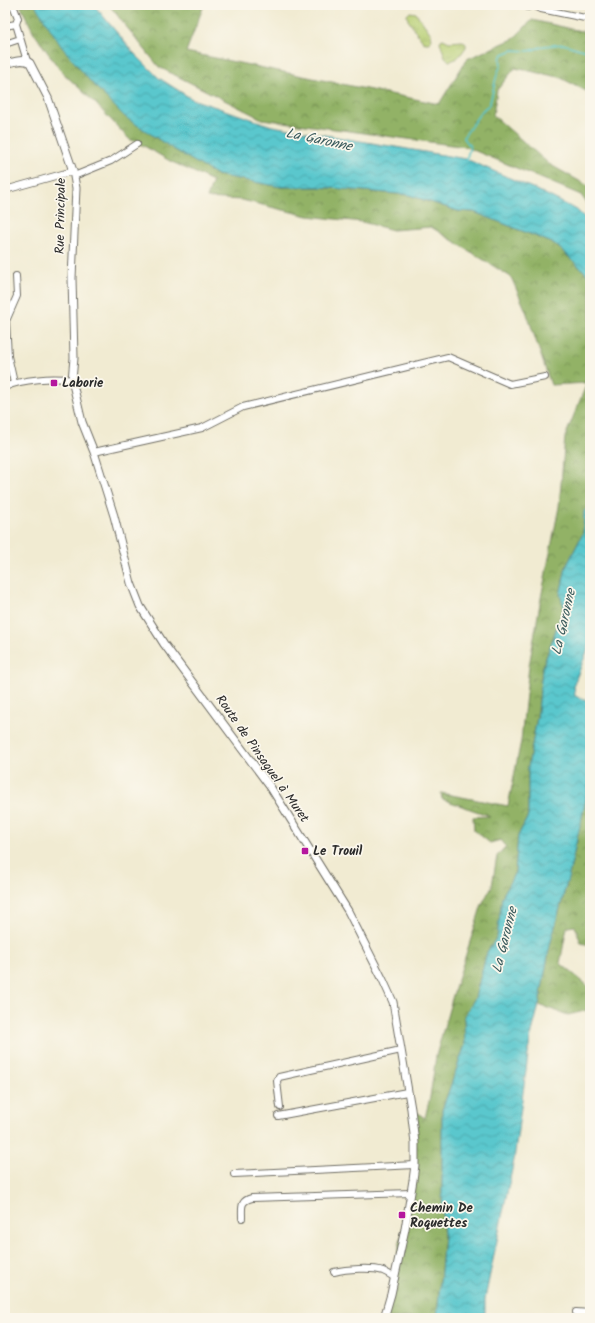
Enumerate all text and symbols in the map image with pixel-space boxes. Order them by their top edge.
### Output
water label: La Garonne [284,122,356,158]
street label: Rue Principale [50,177,72,254]
place label: Laborie [62,373,104,394]
marker: Laborie [49,378,59,388]
water label: La Garonne [546,585,583,657]
street label: Route de Pinsaguel à Muret [210,691,315,828]
place label: Le Trouil [313,841,363,862]
marker: Le Trouil [300,846,310,856]
water label: La Garonne [486,903,524,975]
place label: Chemin De Roquettes [410,1198,474,1234]
marker: Chemin De Roquettes [397,1210,407,1220]

